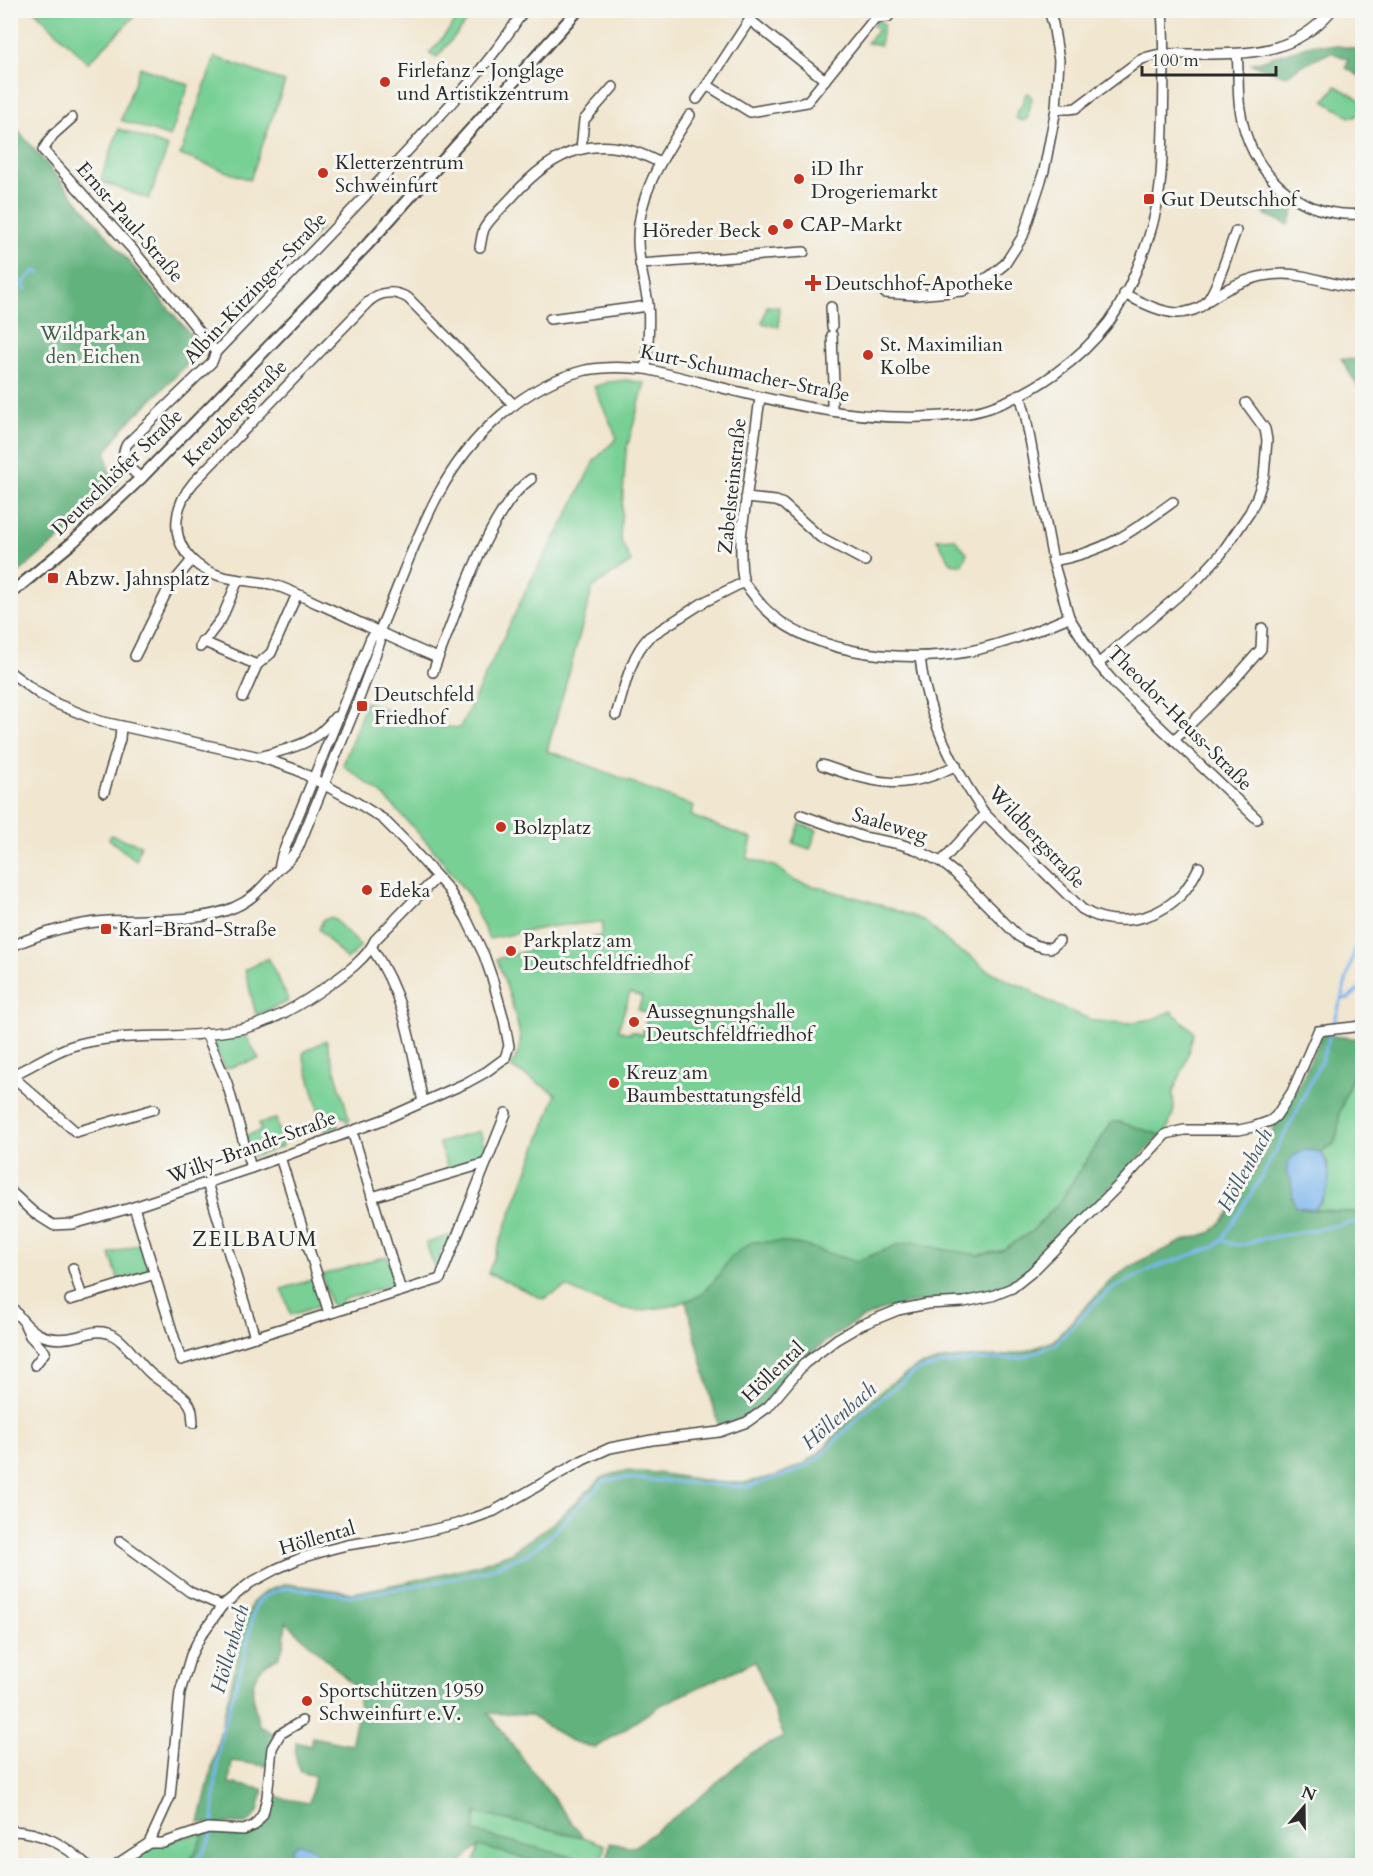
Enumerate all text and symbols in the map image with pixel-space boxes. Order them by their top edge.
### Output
scale bar [1142,39,1276,77]
text: 100 m [1151,48,1199,73]
place label: Firlefanz - Jonglage und Artistikzentrum [397,57,569,107]
marker: Firlefanz - Jonglage und Artistikzentrum [378,75,392,89]
place label: Kletterzentrum Schweinfurt [335,149,464,199]
place label: iD Ihr Drogeriemarkt [811,155,938,205]
street label: Ernst-Paul-Straße [70,156,190,288]
marker: Kletterzentrum Schweinfurt [316,166,330,180]
marker: iD Ihr Drogeriemarkt [792,172,806,186]
place label: Gut Deutschhof [1161,186,1300,213]
marker: Gut Deutschhof [1142,192,1156,206]
street label: Albin-Kitzinger-Straße [177,206,333,370]
place label: CAP-Markt [800,211,903,238]
place label: Höreder Beck [642,217,761,244]
marker: CAP-Markt [781,217,795,231]
marker: Höreder Beck [766,223,780,237]
place label: Deutschhof-Apotheke [825,270,1013,297]
marker: Deutschhof-Apotheke [806,276,820,290]
park label: Wildpark an den Eichen [39,320,147,370]
place label: St. Maximilian Kolbe [880,331,1004,381]
street label: Kurt-Schumacher-Straße [638,338,852,408]
marker: St. Maximilian Kolbe [861,348,875,362]
street label: Kreuzbergstraße [177,353,293,473]
street label: Deutschhöfer Straße [46,402,188,542]
street label: Zabelsteinstraße [711,417,753,555]
place label: Abzw. Jahnsplatz [65,565,210,592]
marker: Abzw. Jahnsplatz [46,571,60,585]
street label: Theodor-Heuss-Straße [1101,639,1259,797]
place label: Deutschfeld Friedhof [374,681,475,731]
marker: Deutschfeld Friedhof [355,699,369,713]
street label: Wildbergstraße [982,779,1092,894]
street label: Saaleweg [849,801,932,850]
place label: Bolzplatz [513,814,591,841]
marker: Bolzplatz [494,820,508,834]
place label: Edeka [379,877,431,904]
marker: Edeka [360,883,374,897]
place label: Karl-Brand-Straße [118,916,277,943]
marker: Karl-Brand-Straße [99,922,113,936]
place label: Parkplatz am Deutschfeldfriedhof [523,927,693,977]
marker: Parkplatz am Deutschfeldfriedhof [504,944,518,958]
place label: Aussegnungshalle Deutschfeldfriedhof [646,998,816,1048]
marker: Aussegnungshalle Deutschfeldfriedhof [627,1015,641,1029]
place label: Kreuz am Baumbesttatungsfeld [626,1059,802,1109]
marker: Kreuz am Baumbesttatungsfeld [607,1076,621,1090]
street label: Willy-Brandt-Straße [163,1104,340,1190]
water label: Höllenbach [1210,1123,1280,1217]
district label: ZEILBAUM [192,1225,318,1254]
street label: Höllental [735,1335,811,1409]
water label: Höllenbach [795,1375,883,1457]
street label: Höllental [276,1514,358,1562]
water label: Höllenbach [204,1601,256,1697]
place label: Sportschützen 1959 Schweinfurt e.V. [319,1677,484,1727]
marker: Sportschützen 1959 Schweinfurt e.V. [300,1694,314,1708]
north arrow [1274,1777,1334,1837]
text: N [1298,1781,1319,1807]

